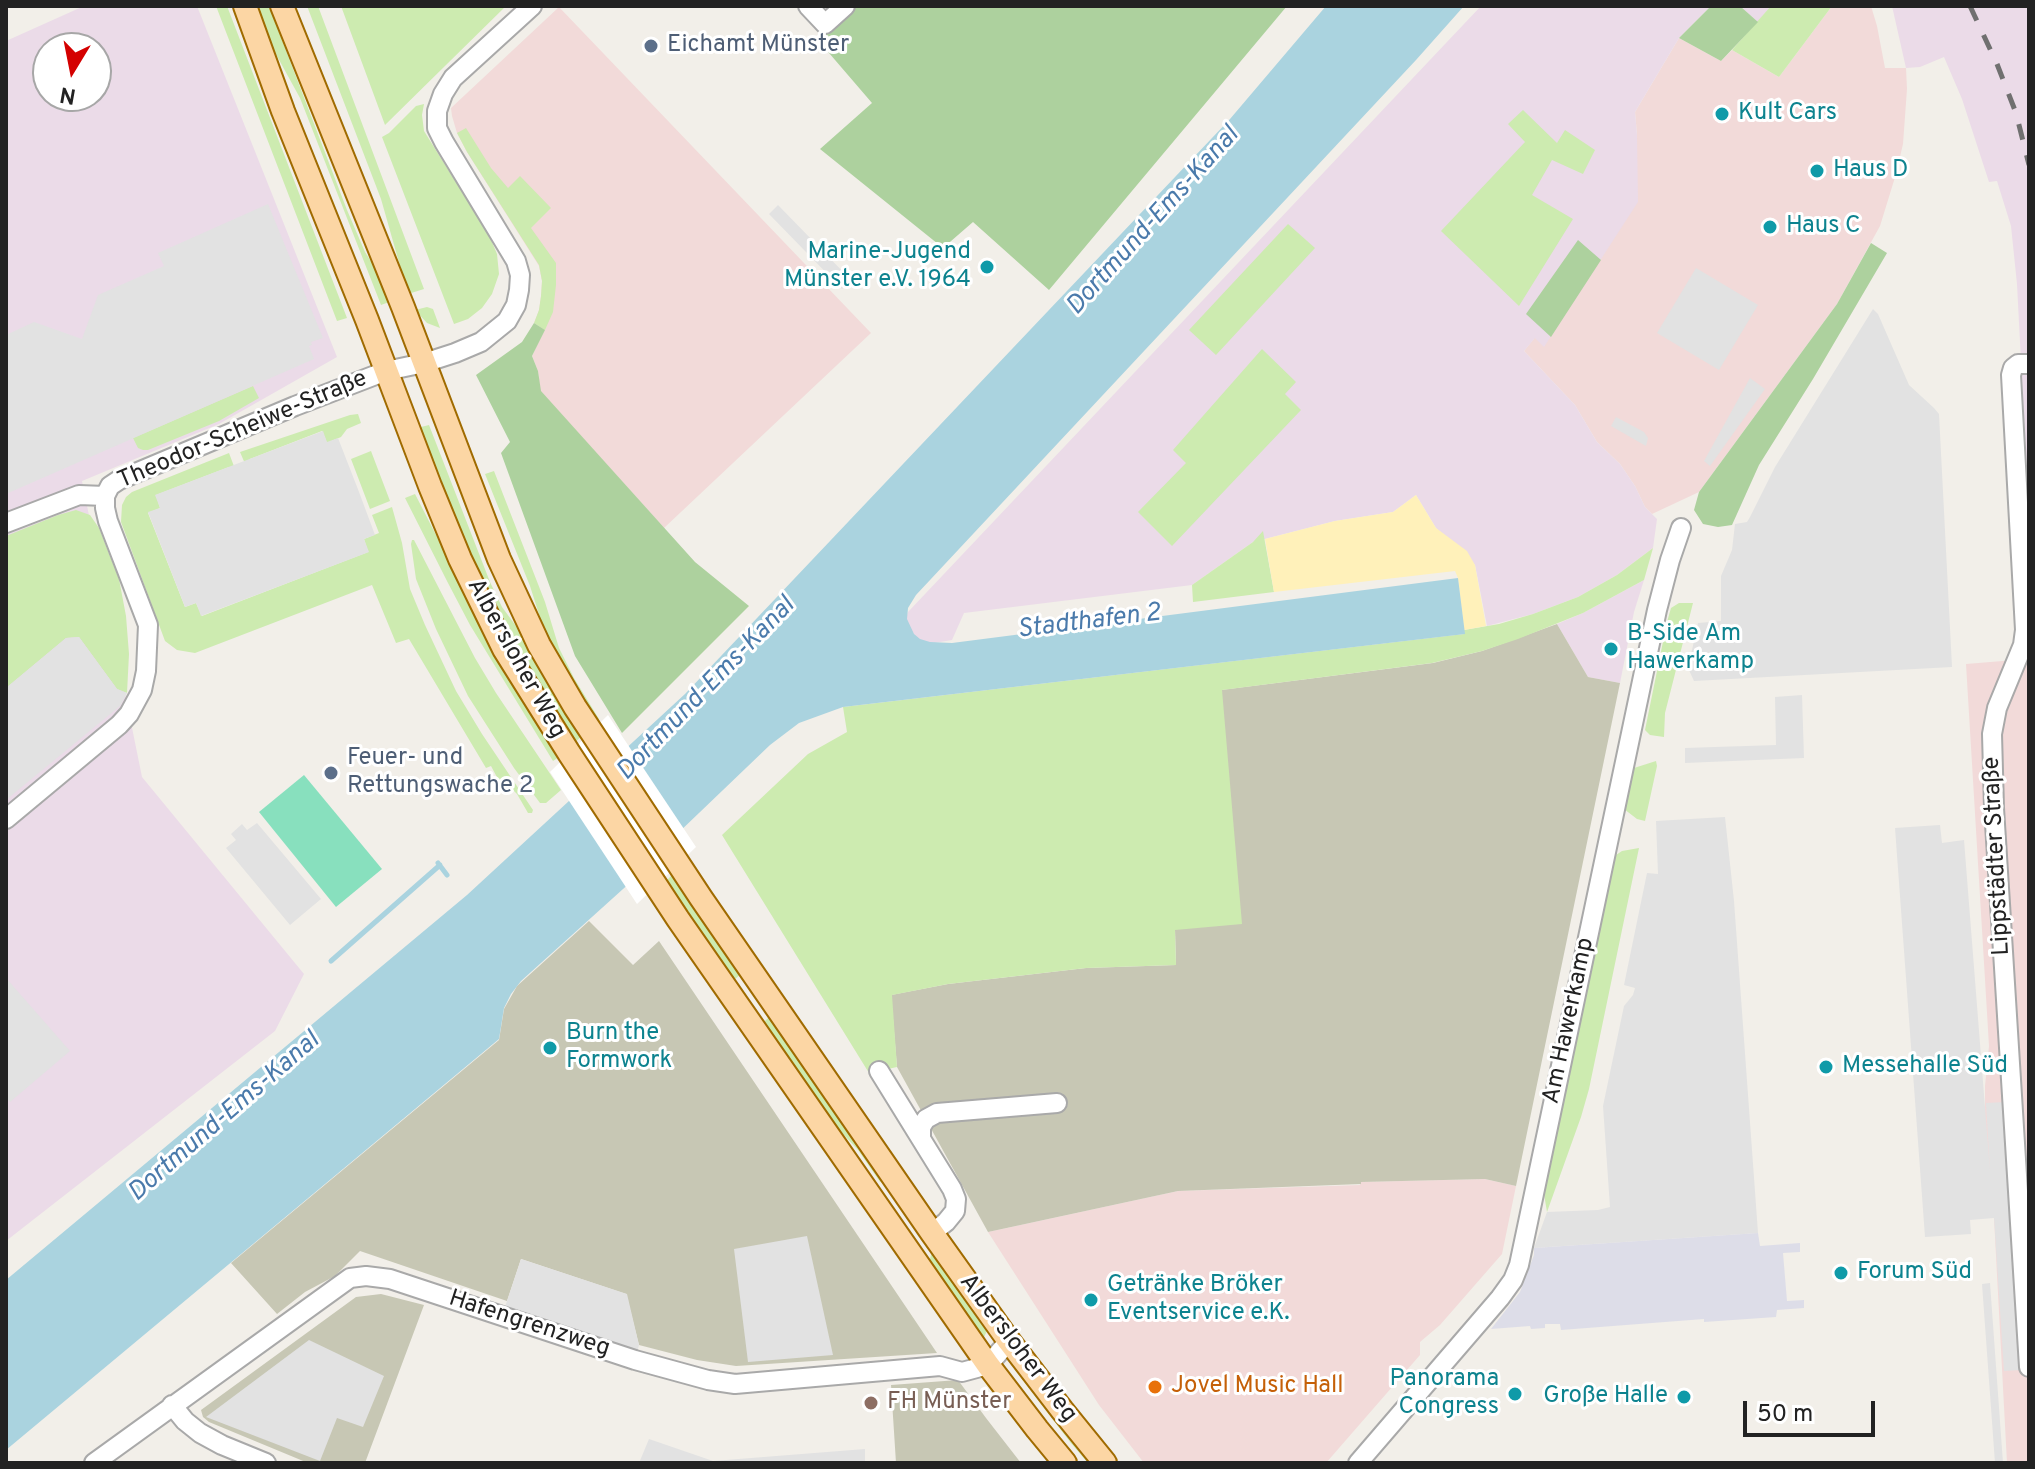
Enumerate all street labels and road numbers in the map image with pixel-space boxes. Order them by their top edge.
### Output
street label: Theodor-Scheiwe-Straße [114,365,372,497]
street label: Albersloher Weg [459,574,571,744]
street label: Lippstädter Straße [1978,756,2018,956]
street label: Am Hawerkamp [1538,935,1602,1107]
street label: Albersloher Weg [952,1269,1082,1429]
street label: Hafengrenzweg [445,1285,613,1365]

